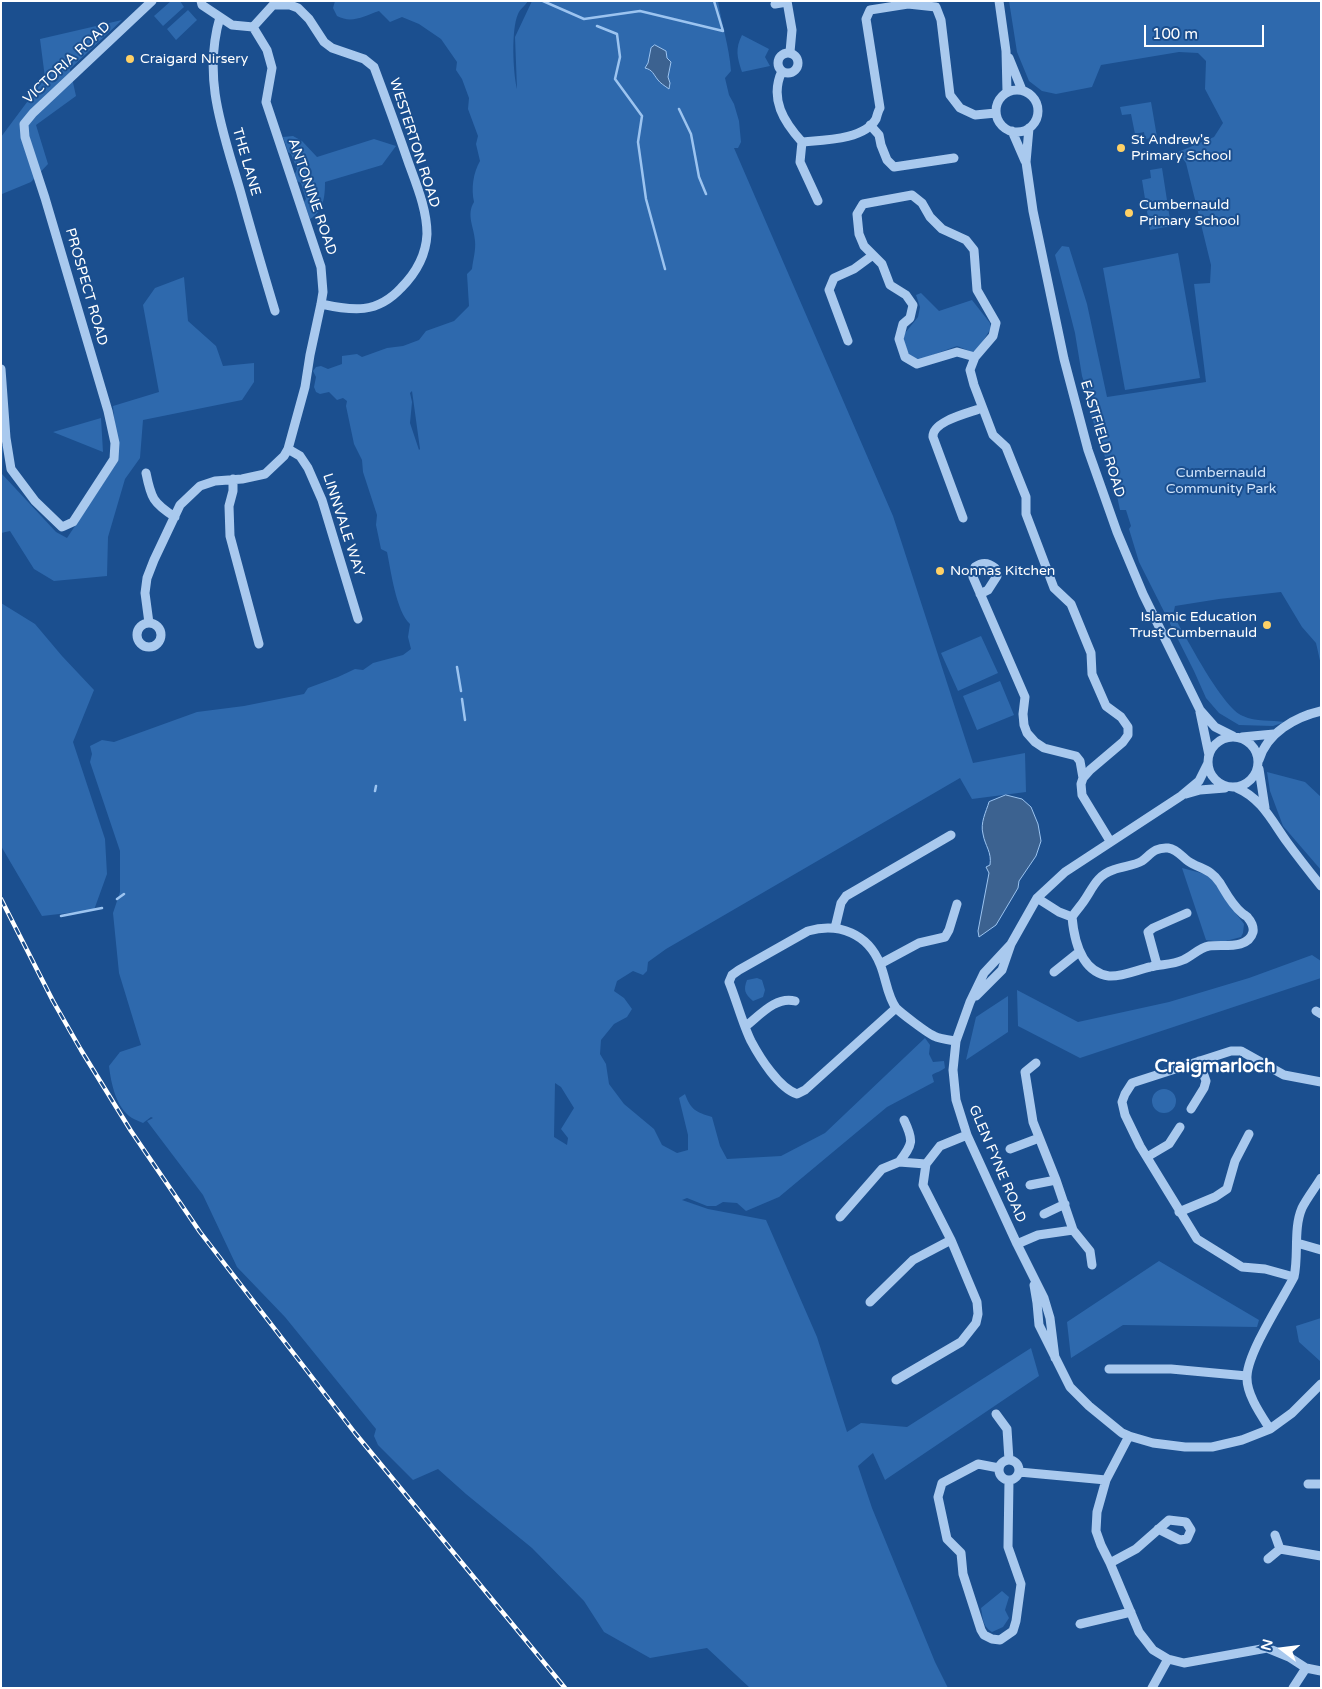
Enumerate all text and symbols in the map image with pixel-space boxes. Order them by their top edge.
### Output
scale bar [1147,15,1267,47]
street label: VICTORIA ROAD [20,18,114,108]
text: 100 m [1152,25,1198,43]
place label: Craigard Nirsery [140,51,248,67]
marker: Craigard Nirsery [124,53,136,65]
street label: WESTERTON ROAD [385,76,443,210]
street label: THE LANE [228,126,264,198]
place label: St Andrew's Primary School [1131,132,1232,164]
street label: ANTONINE ROAD [284,136,340,258]
marker: St Andrew's Primary School [1115,142,1127,154]
place label: Cumbernauld Primary School [1139,197,1240,230]
marker: Cumbernauld Primary School [1123,207,1135,219]
street label: PROSPECT ROAD [61,226,111,348]
street label: EASTFIELD ROAD [1076,378,1128,500]
park label: Cumbernauld Community Park [1166,465,1276,498]
street label: LINNVALE WAY [318,471,368,579]
place label: Nonnas Kitchen [950,563,1055,579]
marker: Nonnas Kitchen [934,565,946,577]
place label: Islamic Education Trust Cumbernauld [1130,609,1257,642]
marker: Islamic Education Trust Cumbernauld [1261,619,1273,631]
district label: Craigmarloch [1154,1056,1276,1078]
street label: GLEN FYNE ROAD [965,1103,1029,1225]
north arrow [1257,1624,1307,1674]
text: N [1257,1637,1277,1653]

